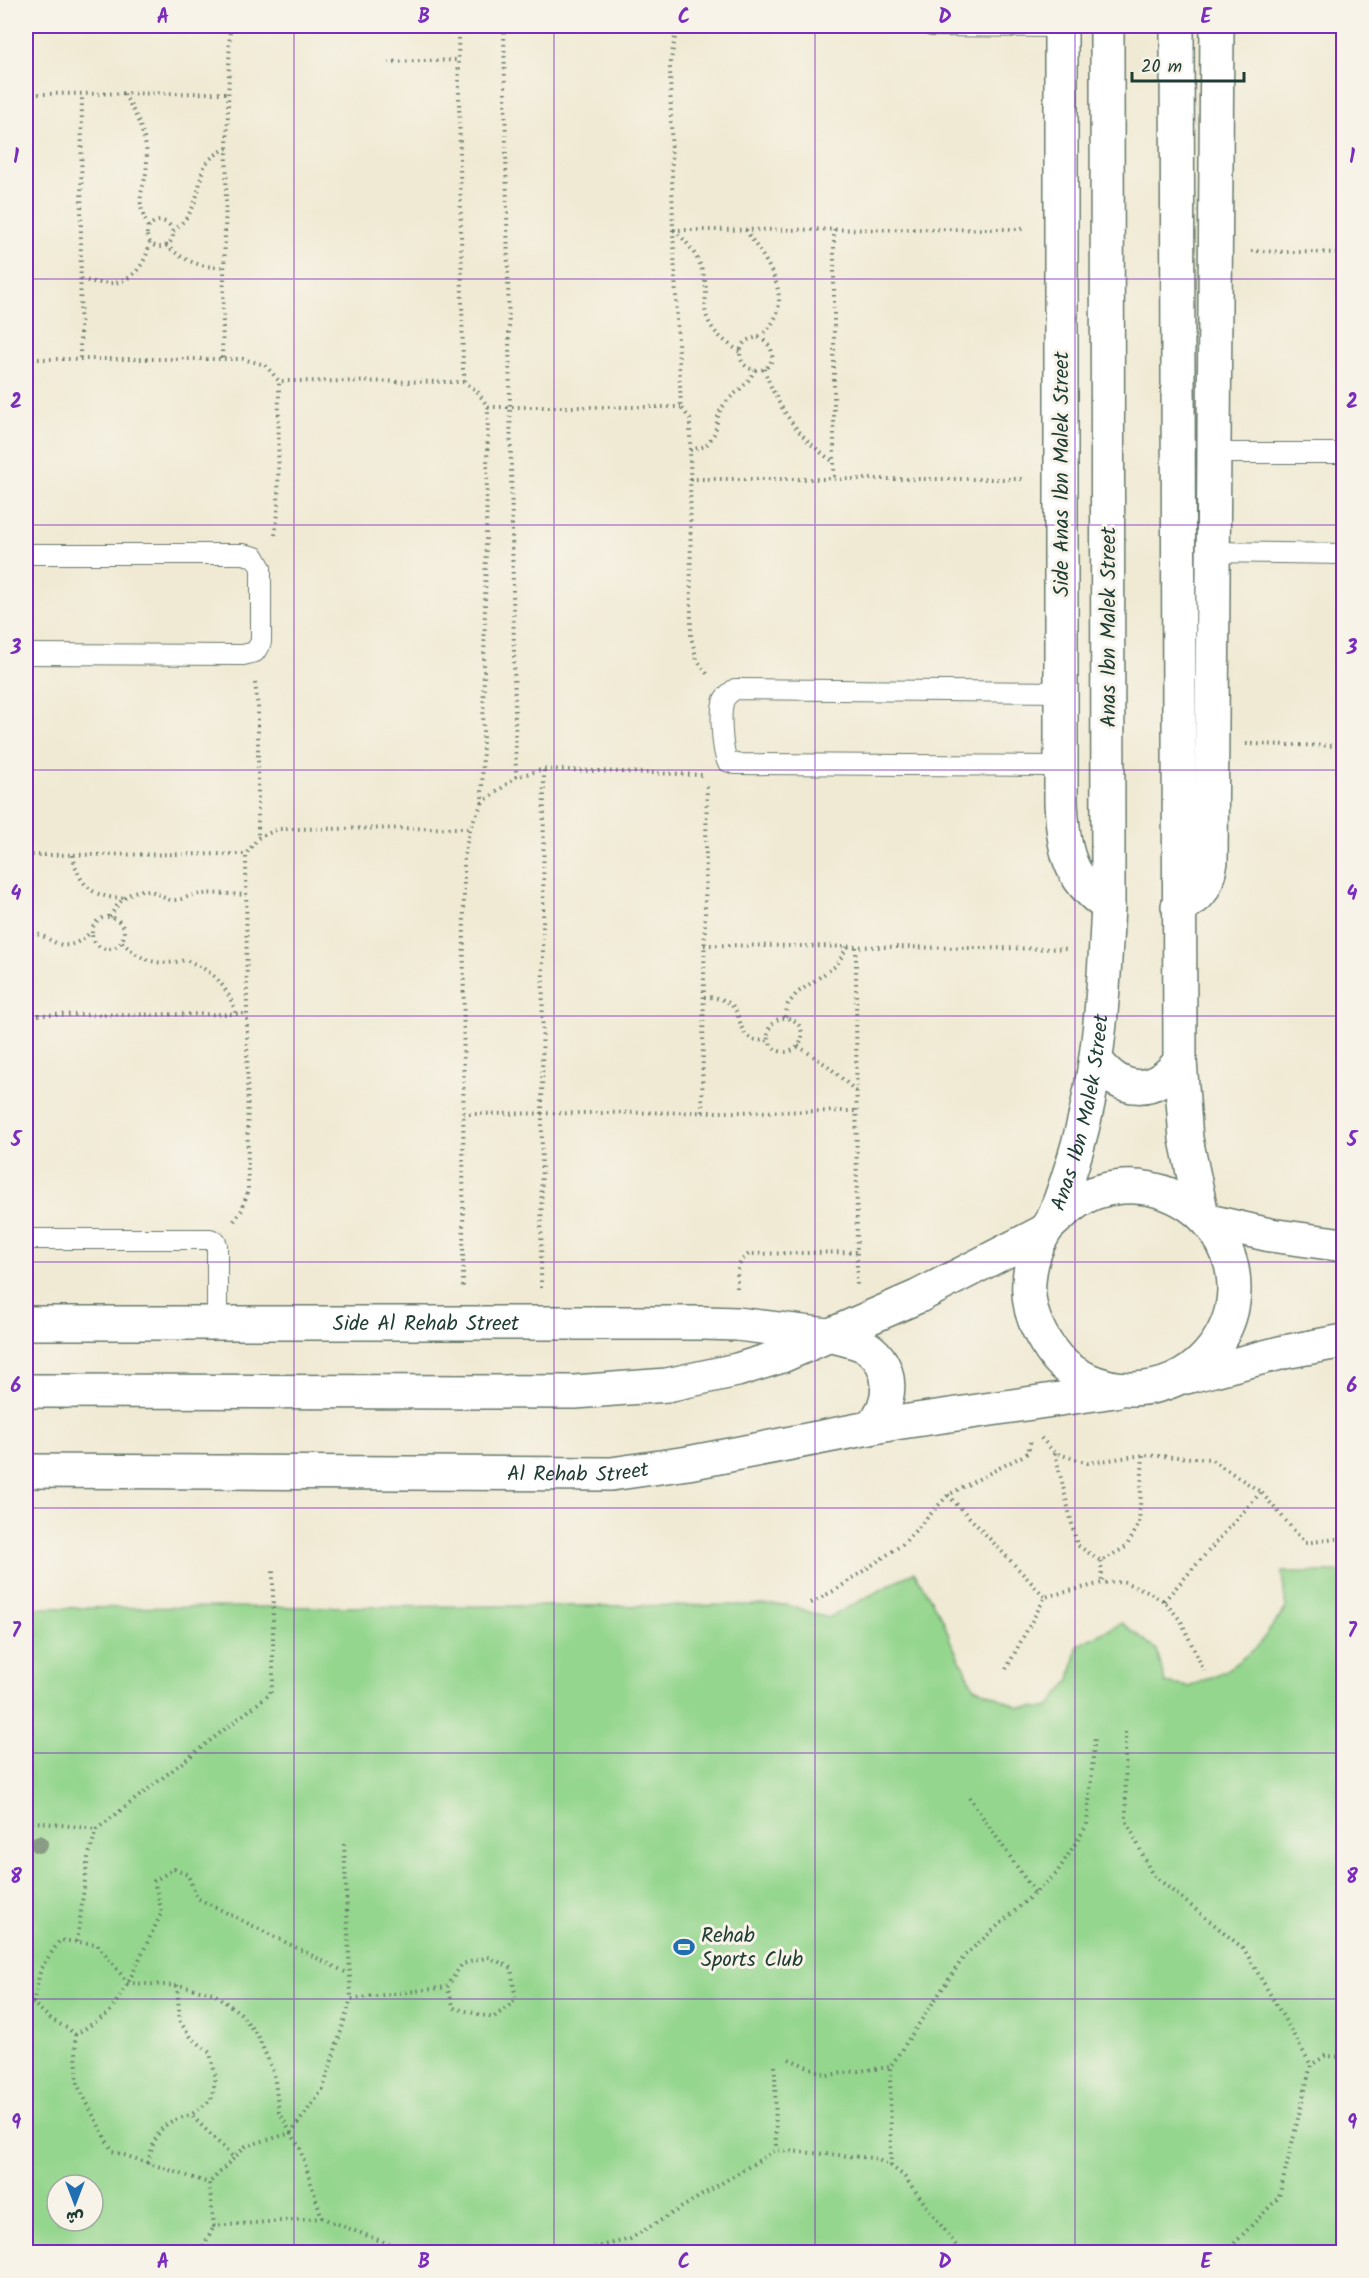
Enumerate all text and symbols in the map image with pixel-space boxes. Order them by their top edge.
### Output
text: A [157,2,169,34]
text: B [418,2,430,34]
text: C [678,2,690,34]
text: D [938,2,952,34]
text: E [1200,2,1212,34]
scale bar [1132,45,1244,83]
text: 20 m [1141,53,1182,82]
text: 1 [13,142,19,174]
text: 1 [1349,142,1355,174]
street label: Side Anas Ibn Malek Street [1046,350,1079,597]
text: 2 [10,387,22,419]
text: 2 [1346,387,1358,419]
street label: Anas Ibn Malek Street [1093,526,1126,727]
text: 3 [10,633,22,665]
text: 3 [1346,633,1358,665]
text: 4 [11,879,22,911]
text: 4 [1347,879,1358,911]
street label: Anas Ibn Malek Street [1043,1012,1119,1216]
text: 5 [10,1125,23,1157]
text: 5 [1346,1125,1359,1157]
street label: Side Al Rehab Street [333,1308,520,1341]
text: 6 [11,1371,22,1403]
text: 6 [1347,1371,1358,1403]
street label: Al Rehab Street [507,1454,652,1492]
text: 7 [11,1616,21,1648]
text: 7 [1347,1616,1357,1648]
text: 8 [10,1862,22,1894]
text: 8 [1346,1862,1358,1894]
place label: Rehab Sports Club [701,1920,803,1977]
sports icon: Rehab Sports Club [672,1935,696,1959]
text: 9 [11,2108,21,2140]
text: 9 [1347,2108,1357,2140]
north arrow [45,2173,105,2233]
text: ش [66,2204,84,2229]
text: A [157,2247,169,2278]
text: B [418,2247,430,2278]
text: C [678,2247,690,2278]
text: D [938,2247,952,2278]
text: E [1200,2247,1212,2278]

